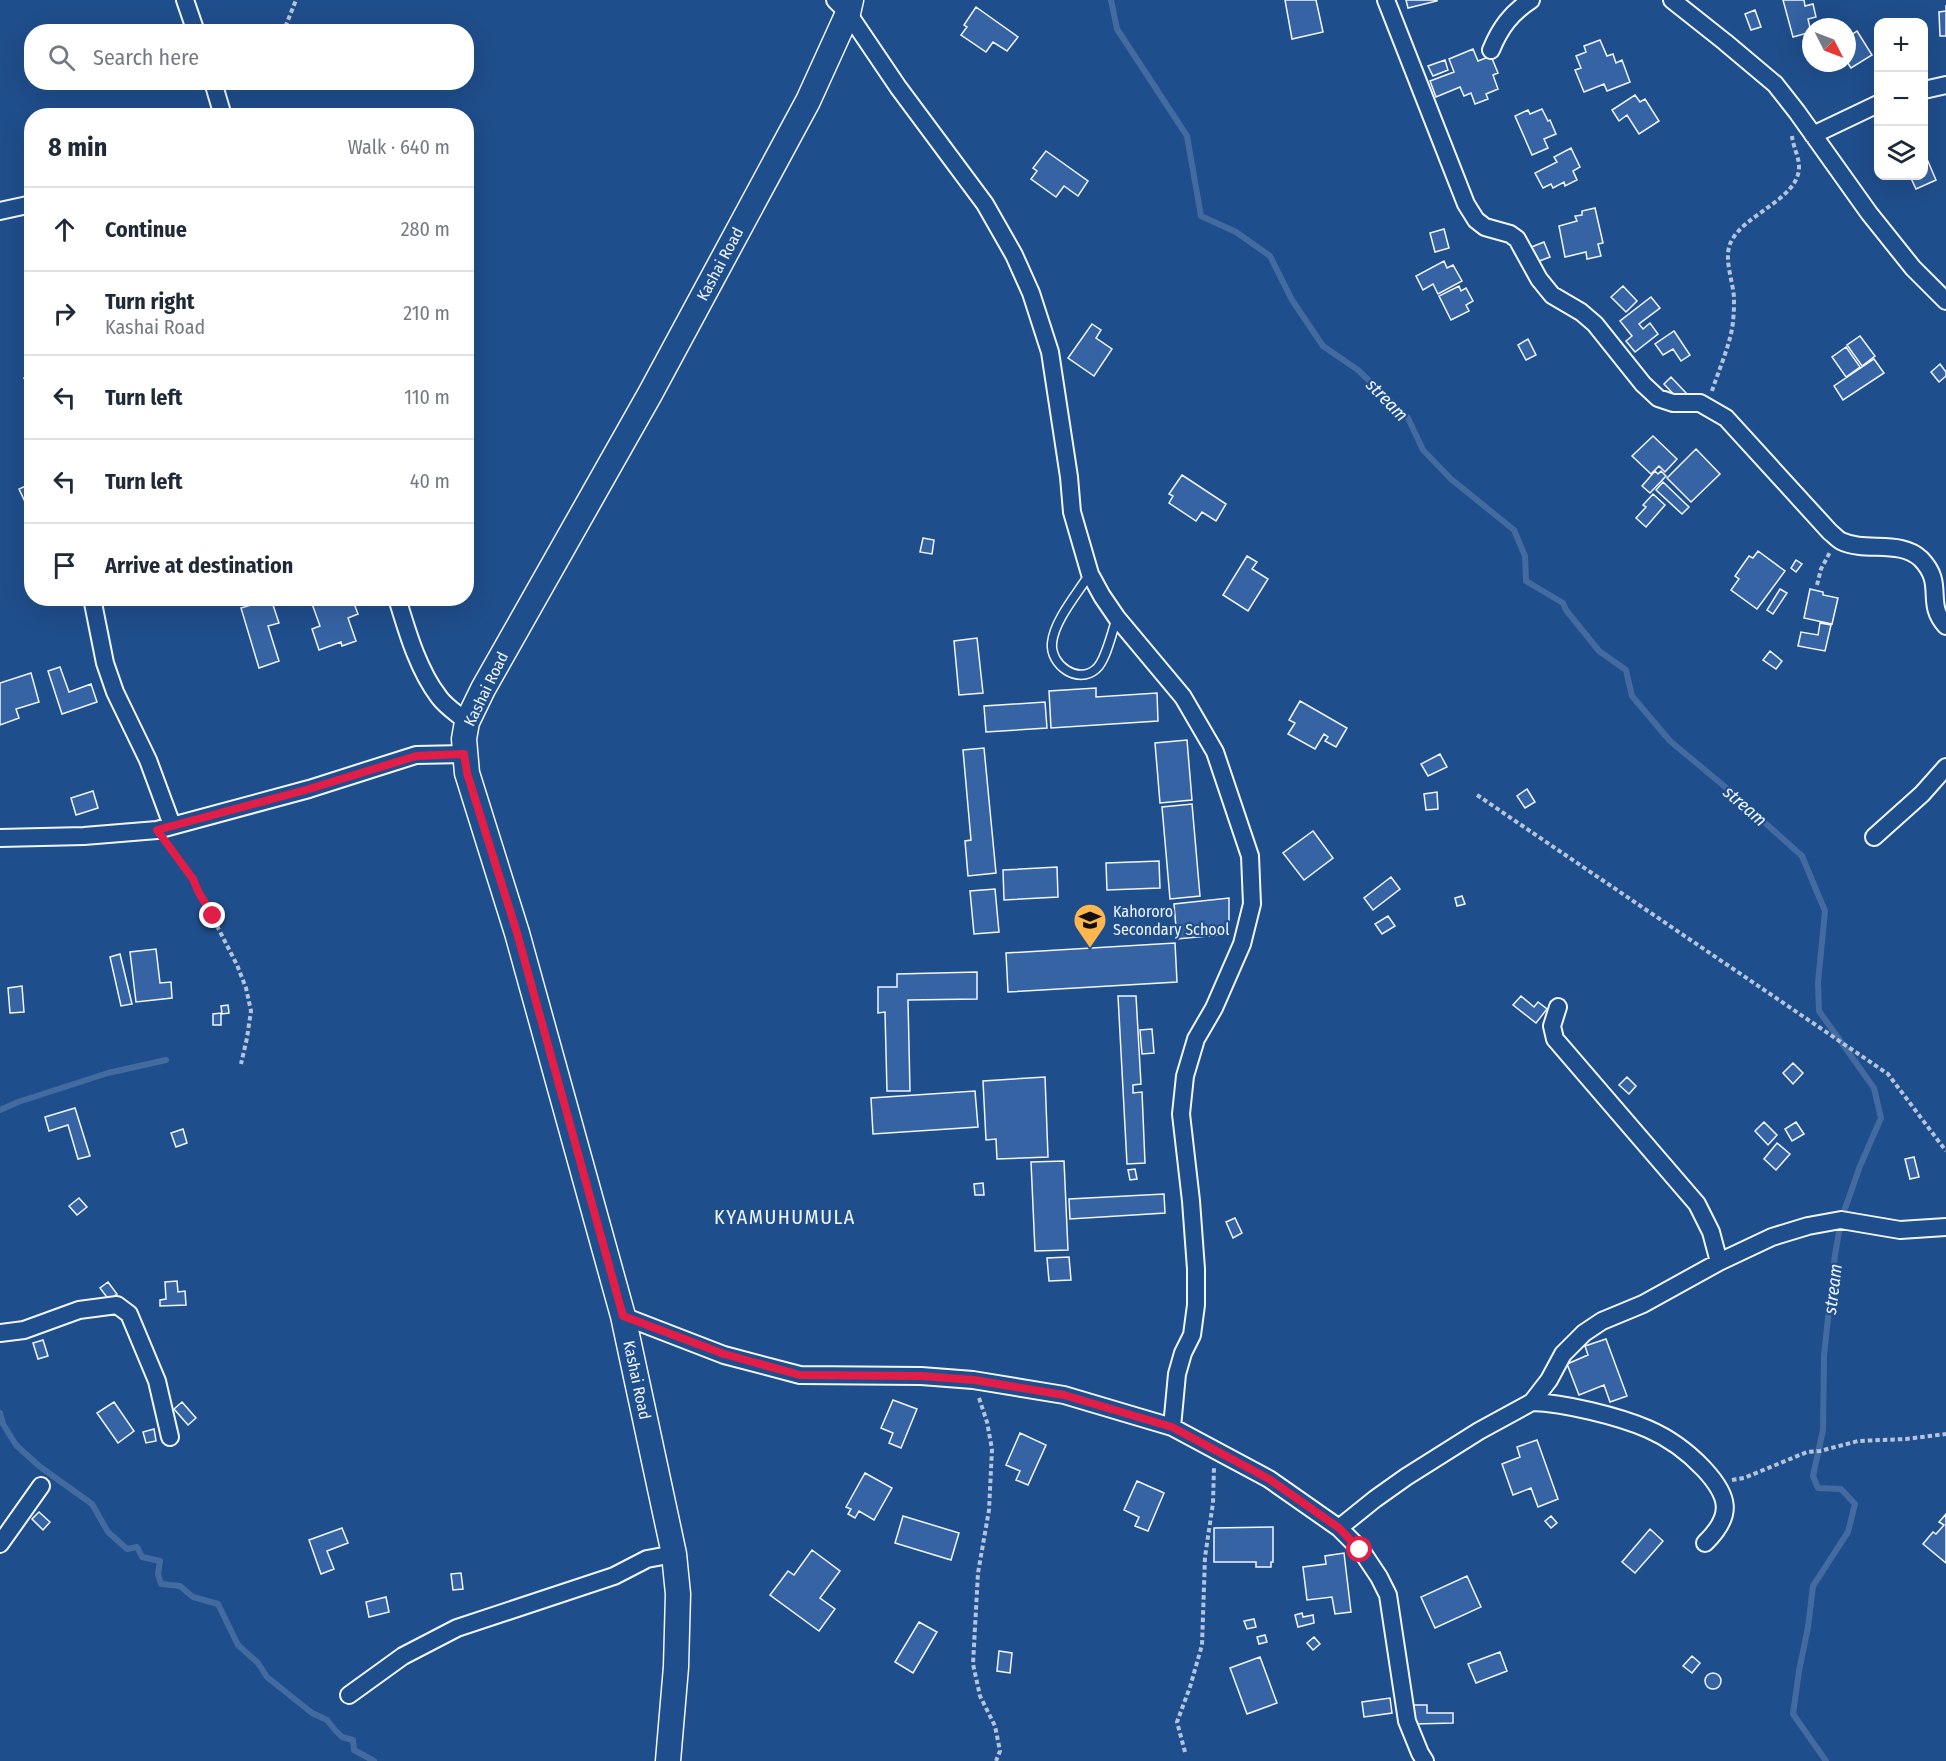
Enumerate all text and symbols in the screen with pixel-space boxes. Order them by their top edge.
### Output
north arrow [1802,18,1856,72]
map controls [1874,18,1928,180]
button: + [1874,18,1928,72]
search box [24,24,474,90]
icon: search [45,41,78,74]
text: Search here [93,44,199,71]
button: − [1874,72,1928,126]
button: layers [1874,126,1928,180]
text: 8 min [48,132,107,163]
text: Walk · 640 m [348,135,450,159]
icon: ahead [48,213,81,246]
text: Continue [105,216,187,243]
text: 280 m [401,217,450,241]
street label: Kashai Road [693,224,747,304]
text: Turn right [105,288,194,315]
icon: right [48,297,81,330]
text: 210 m [403,301,450,325]
text: Kashai Road [105,315,205,339]
water label: stream [1361,373,1413,426]
icon: left [48,381,81,414]
text: Turn left [105,384,183,411]
text: 110 m [404,385,450,409]
icon: left [48,465,81,498]
text: Turn left [105,468,183,495]
text: 40 m [410,469,450,493]
icon: arrive [48,549,81,582]
text: Arrive at destination [105,552,293,579]
street label: Kashai Road [460,649,512,729]
water label: stream [1718,780,1771,831]
route end [199,902,225,928]
school or university icon: Kahororo Secondary School [1072,902,1108,949]
place label: Kahororo Secondary School [1113,902,1229,939]
district label: KYAMUHUMULA [714,1205,856,1229]
water label: stream [1819,1262,1847,1317]
street label: Kashai Road [619,1339,655,1421]
route start [1346,1536,1372,1562]

